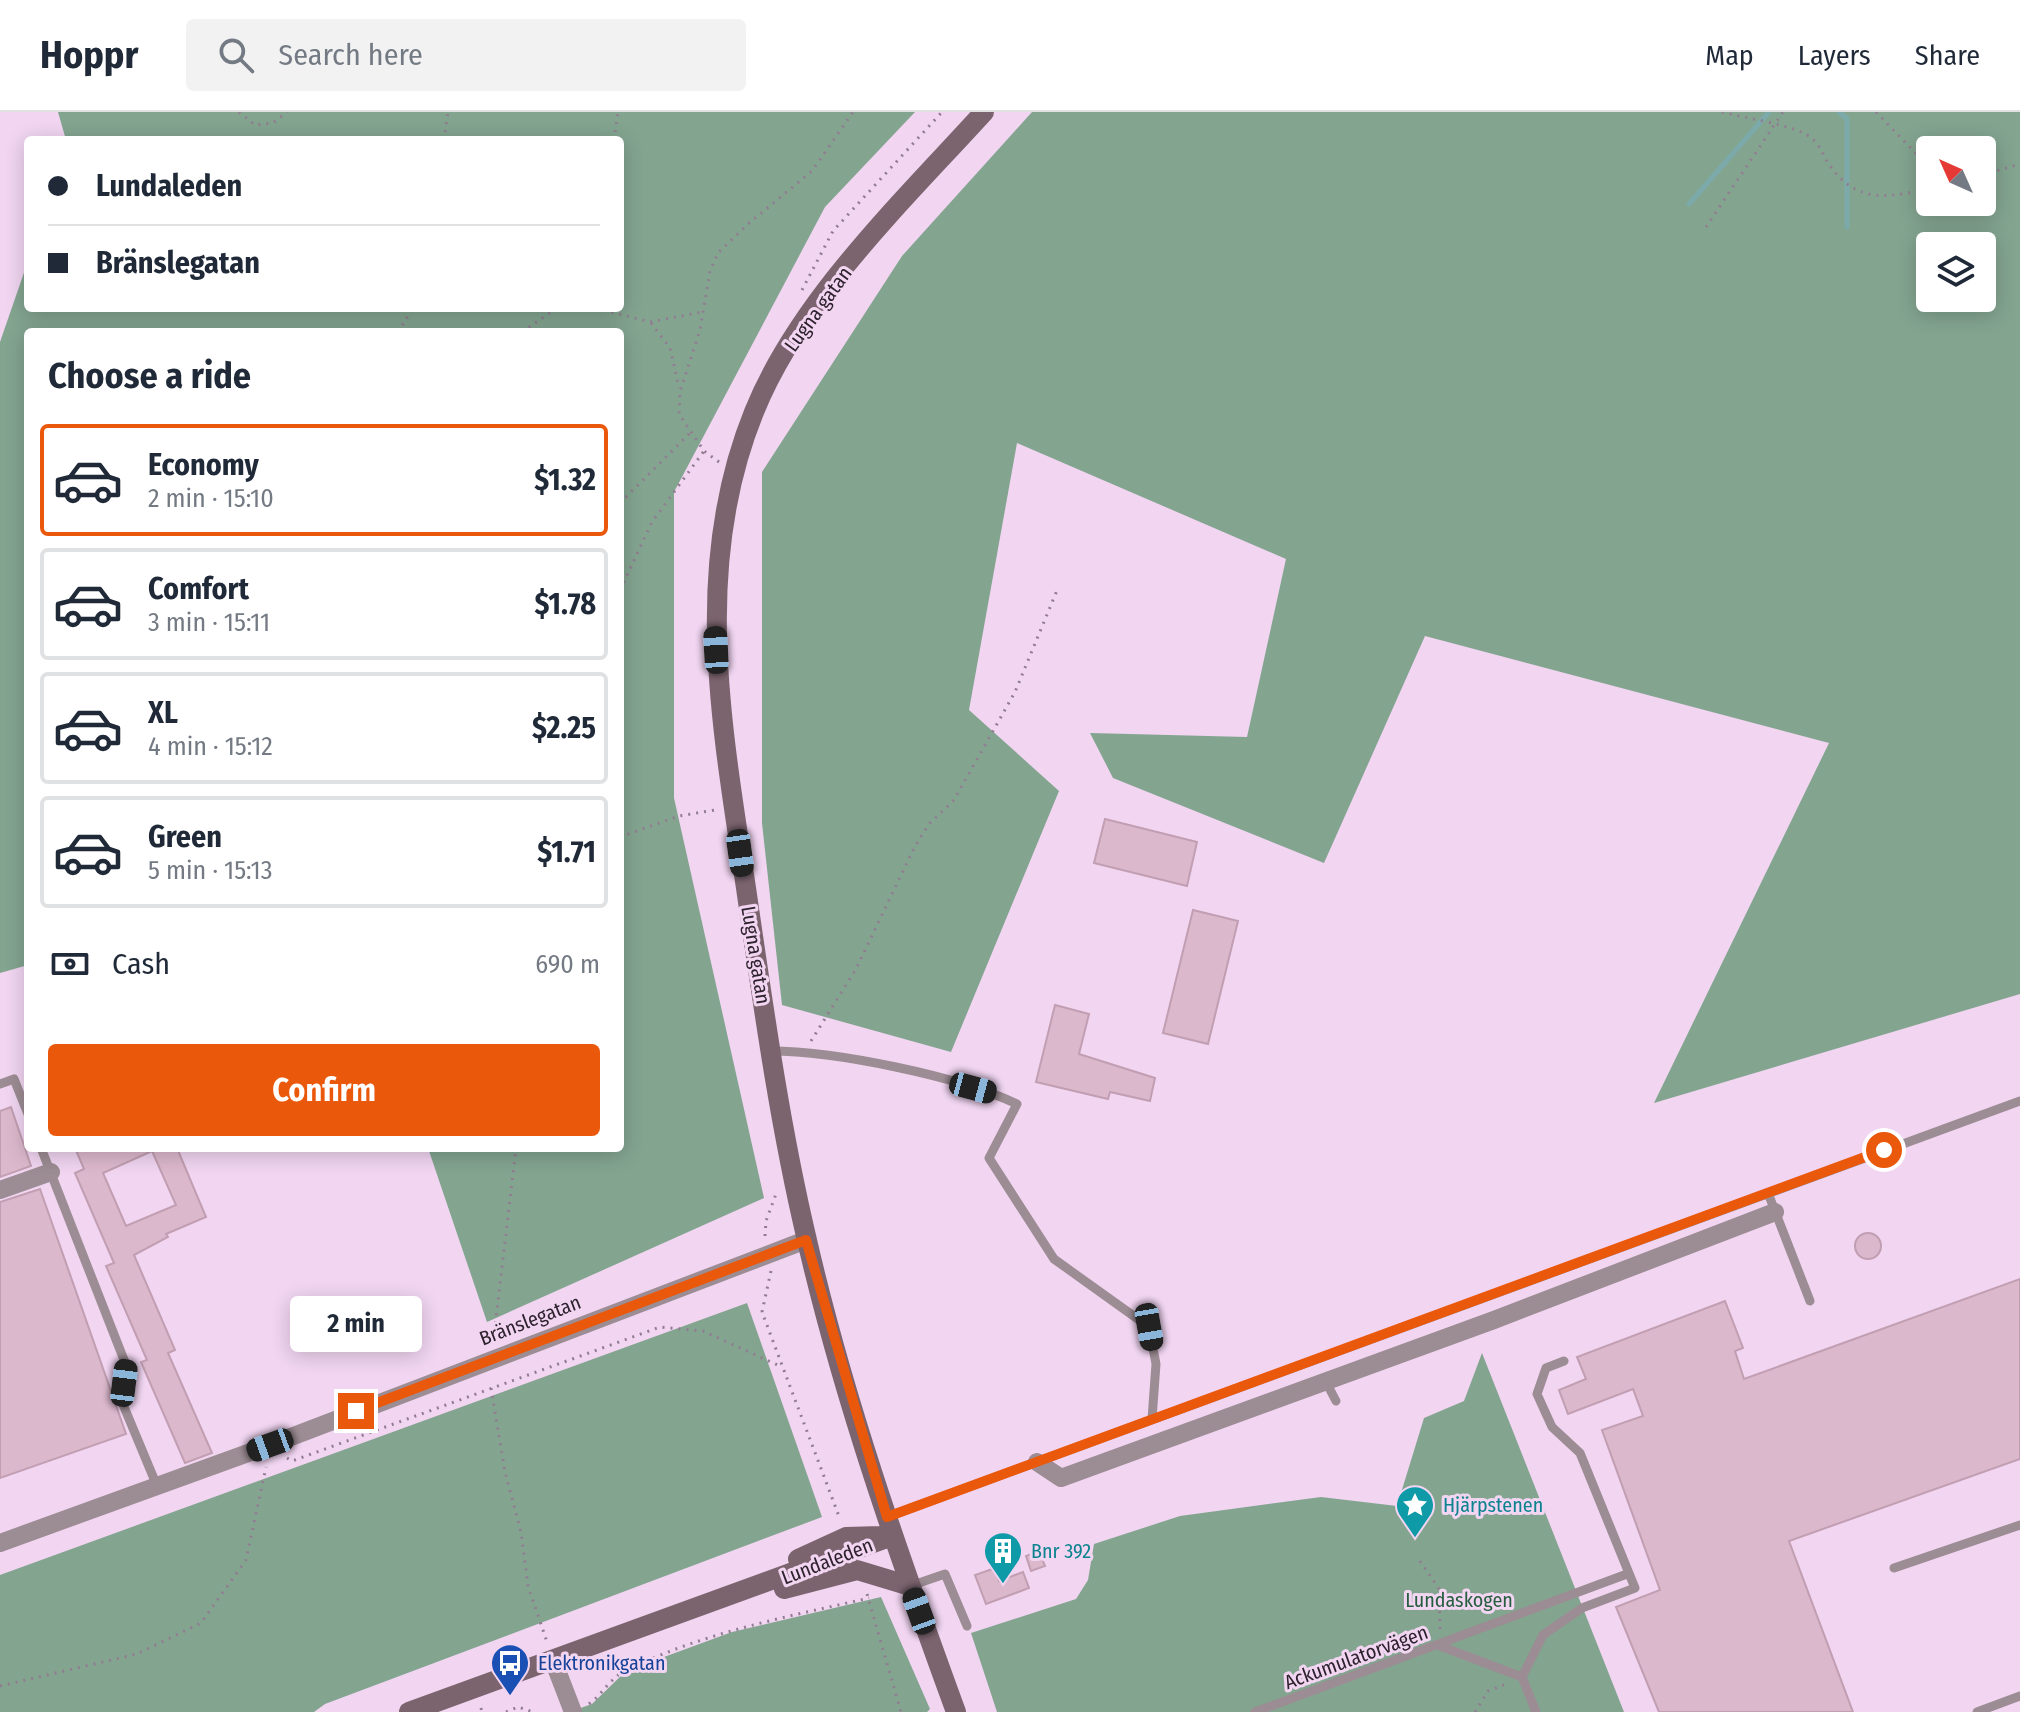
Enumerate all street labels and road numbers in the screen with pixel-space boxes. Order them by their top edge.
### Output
street label: Lugna gatan [779,262,857,356]
street label: Lugna gatan [736,904,776,1006]
street label: Bränslegatan [476,1290,584,1350]
street label: Lundaleden [778,1533,876,1589]
street label: Ackumulatorvägen [1281,1620,1431,1694]

